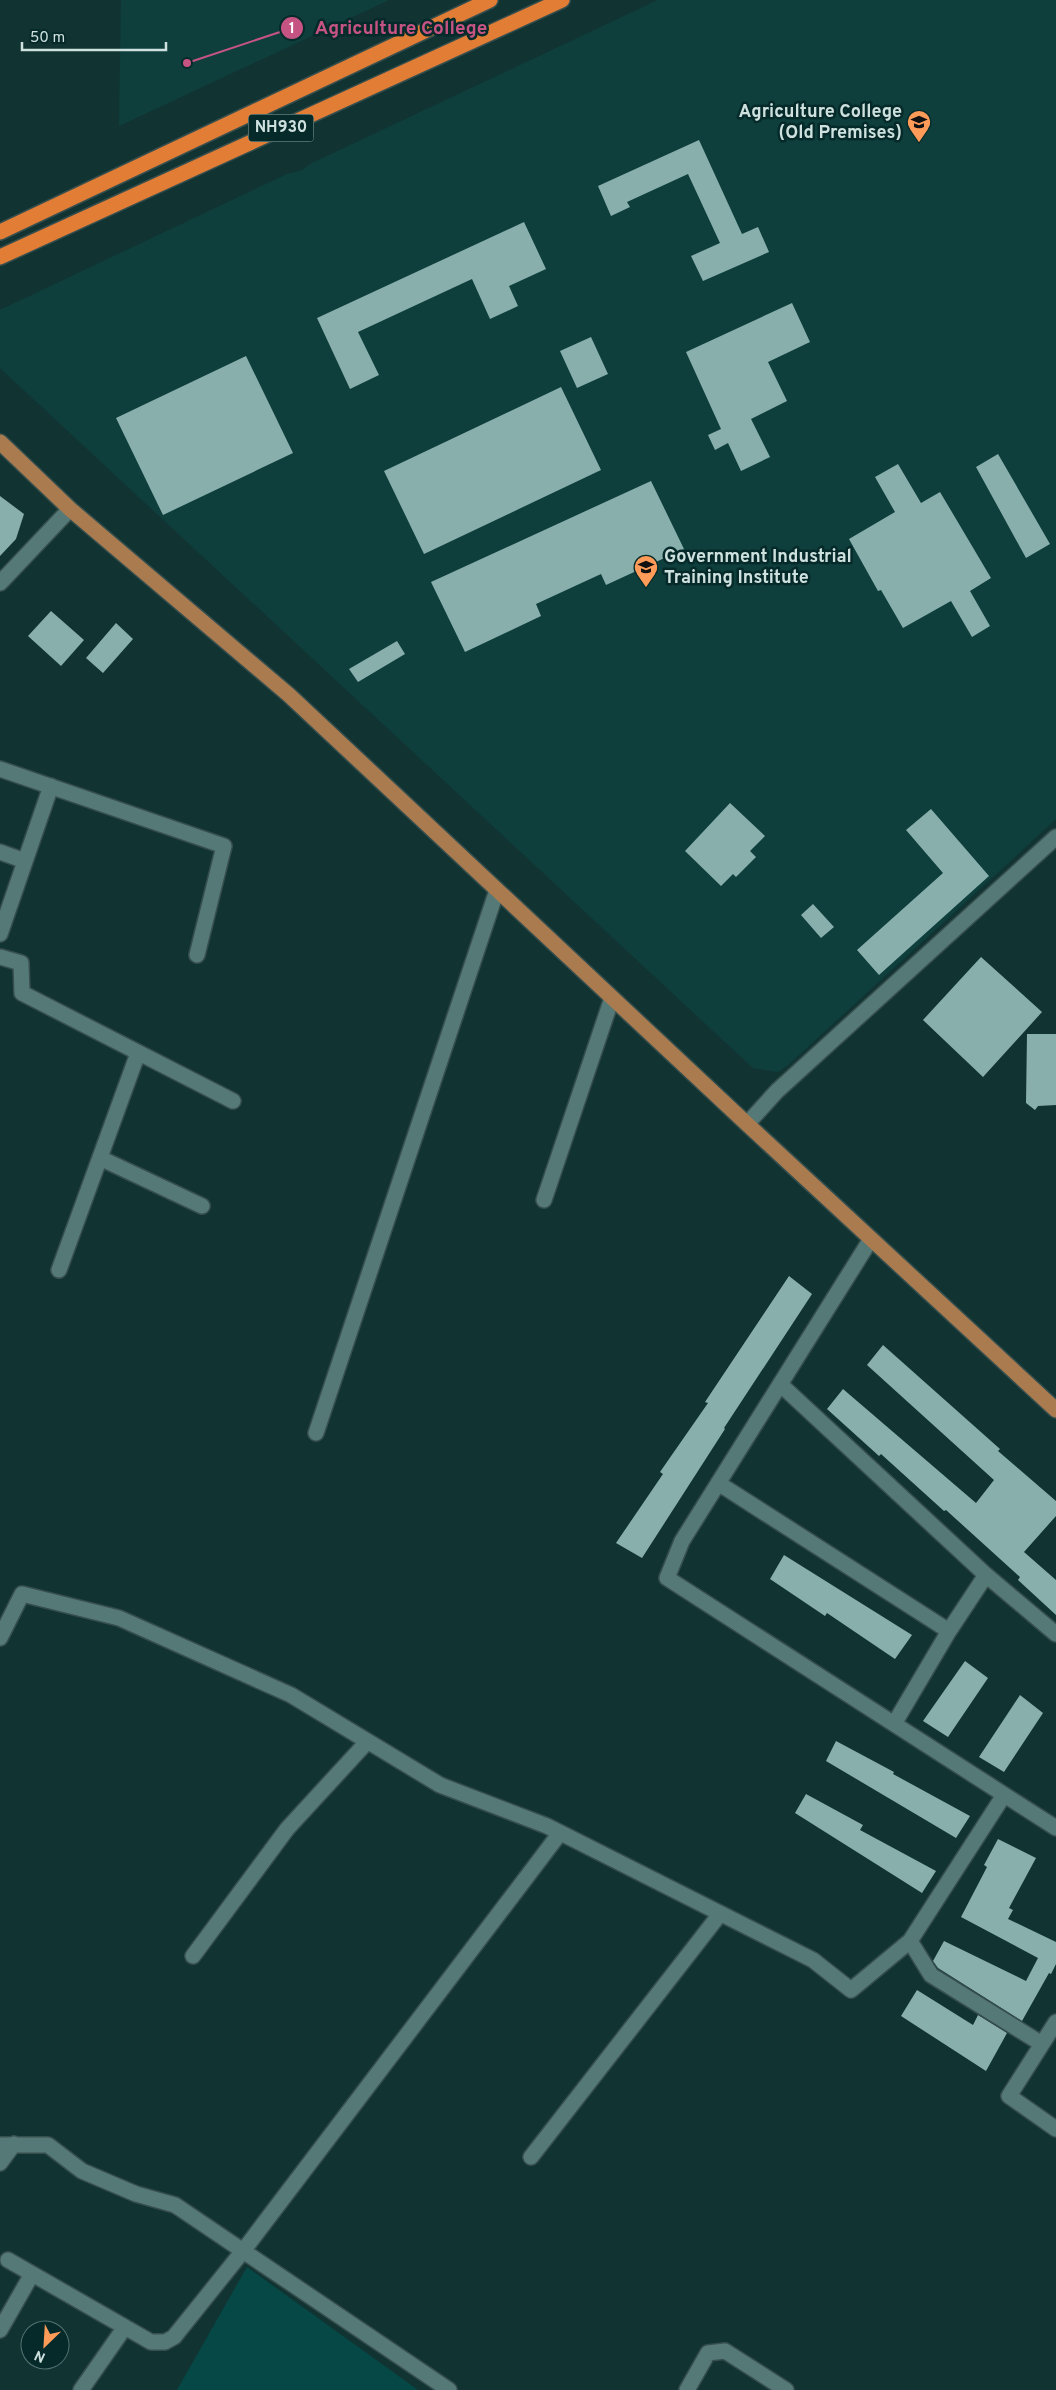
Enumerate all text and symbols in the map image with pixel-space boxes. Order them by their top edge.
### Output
callout: Agriculture College [280,11,497,45]
text: Agriculture College [315,17,487,41]
scale bar [22,20,166,52]
text: 1 [289,20,295,39]
text: 50 m [30,29,65,48]
place label: Agriculture College (Old Premises) [739,101,902,145]
school or university icon: Agriculture College (Old Premises) [906,109,932,143]
road number: NH930 [248,115,314,142]
place label: Government Industrial Training Institute [664,546,852,590]
school or university icon: Government Industrial Training Institute [633,554,659,588]
north arrow [20,2320,70,2370]
text: N [32,2346,48,2365]

